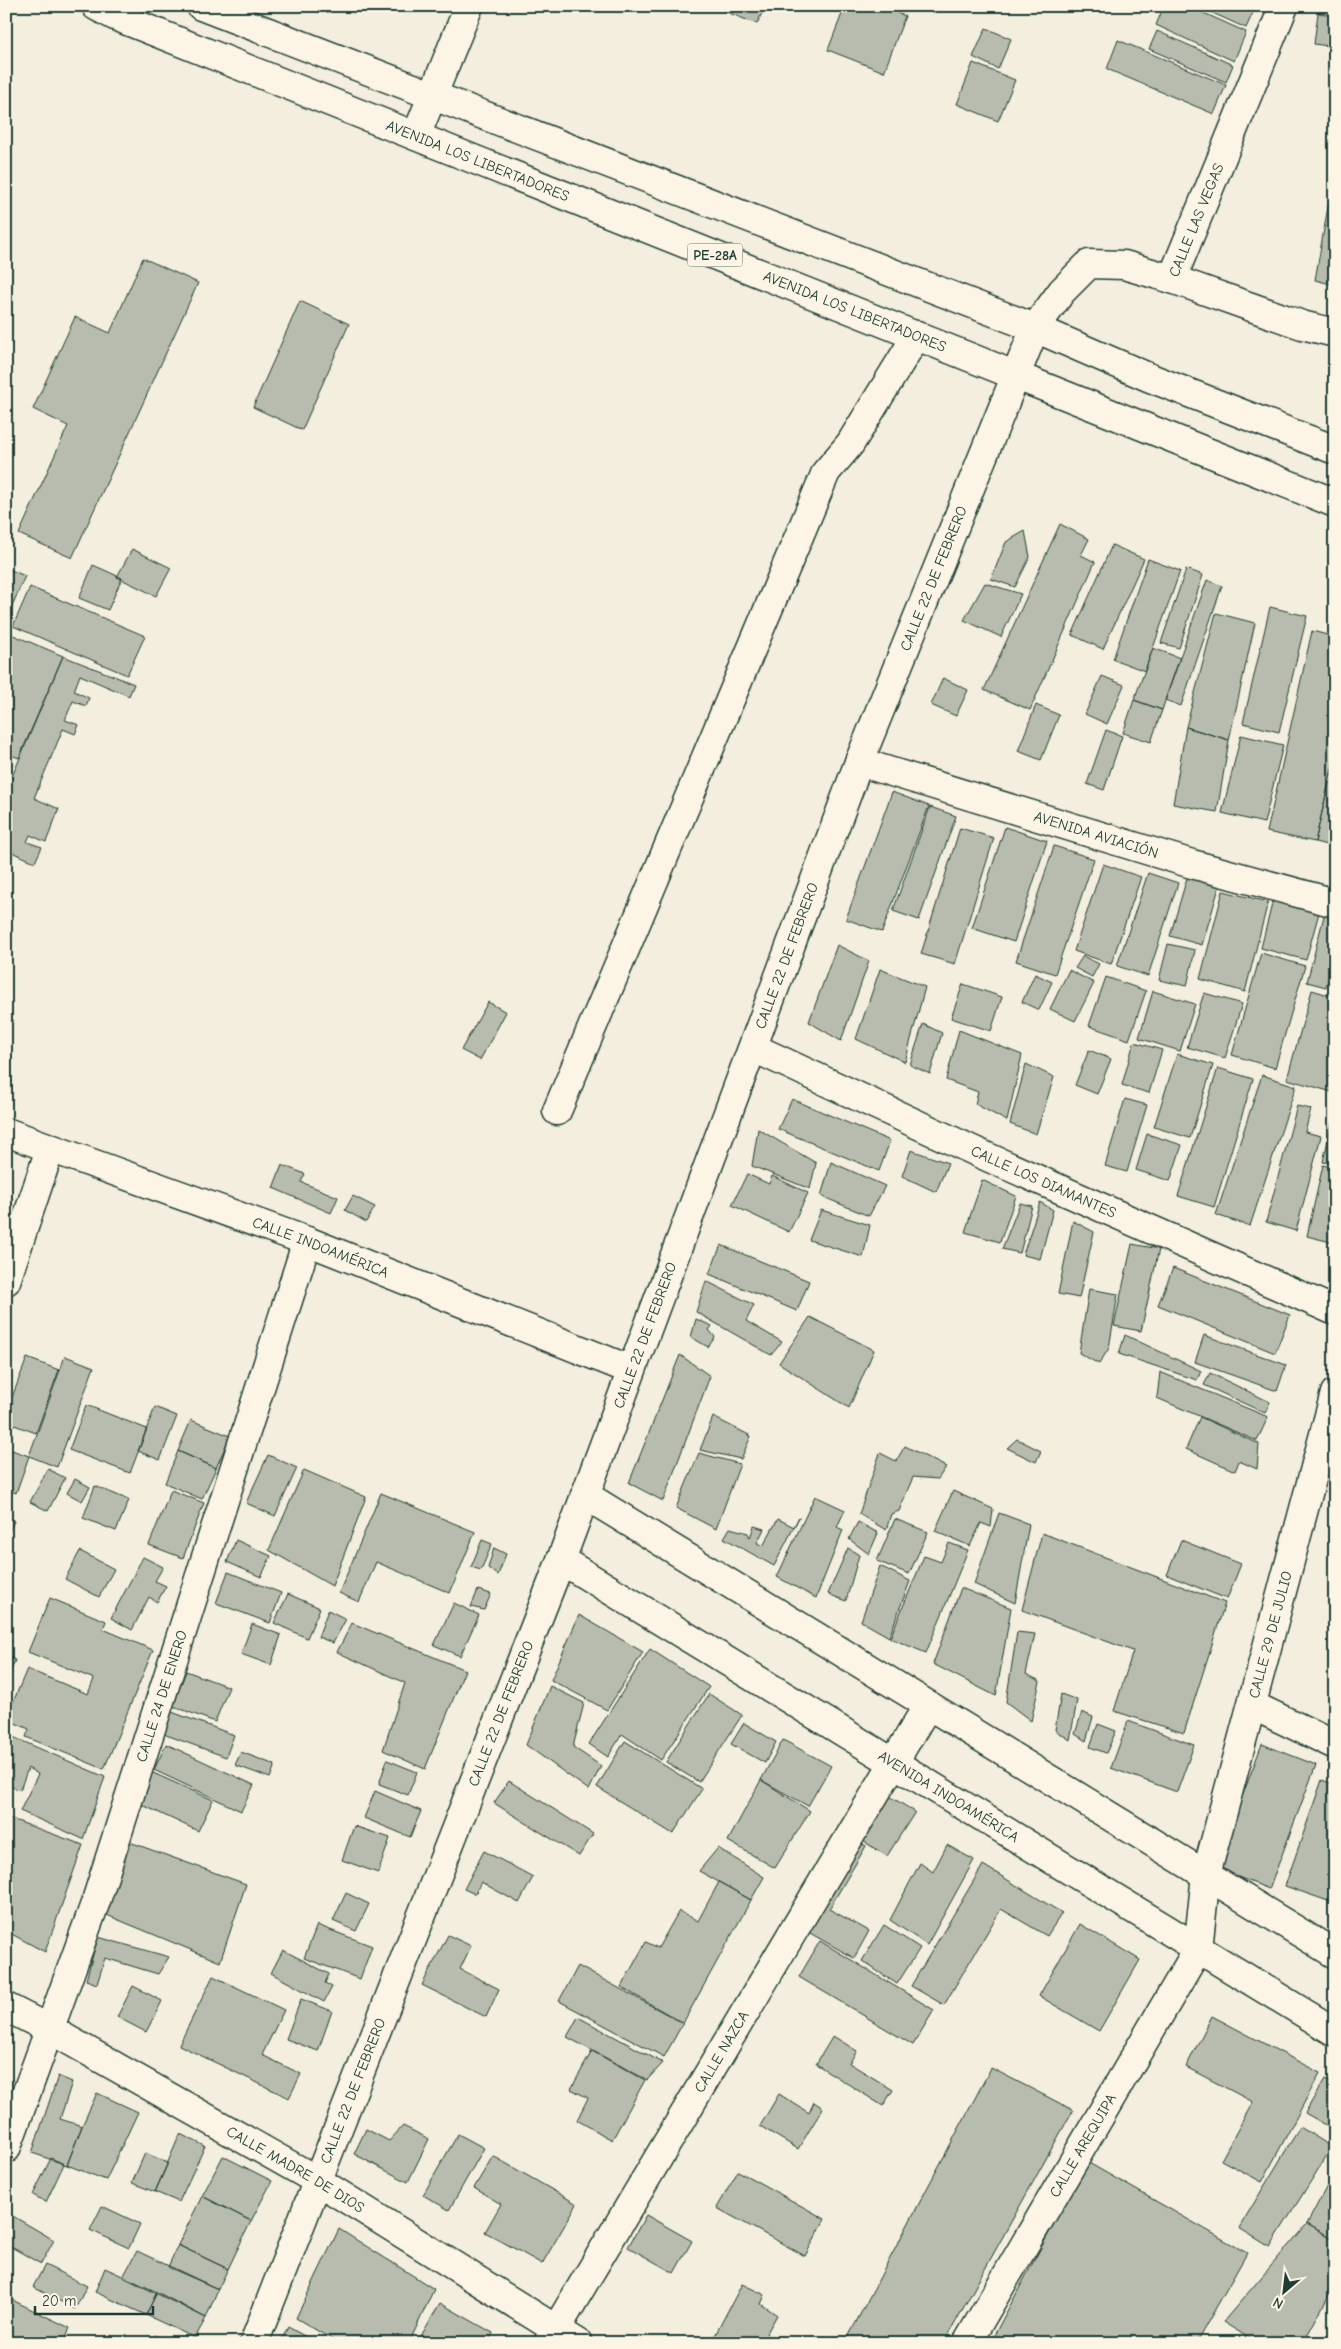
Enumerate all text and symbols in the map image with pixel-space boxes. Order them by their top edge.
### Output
street label: AVENIDA LOS LIBERTADORES [384,116,572,205]
street label: CALLE LAS VEGAS [1165,160,1228,279]
road number: PE-28A [688,244,742,266]
street label: AVENIDA LOS LIBERTADORES [761,267,949,356]
street label: CALLE 22 DE FEBRERO [896,503,971,654]
street label: AVENIDA AVIACIÓN [1032,807,1160,862]
street label: CALLE 22 DE FEBRERO [751,880,822,1031]
street label: CALLE LOS DIAMANTES [968,1142,1119,1222]
street label: CALLE INDOAMÉRICA [250,1213,392,1282]
street label: CALLE 22 DE FEBRERO [609,1259,680,1411]
street label: CALLE 29 DE JULIO [1245,1569,1296,1700]
street label: CALLE 24 DE ENERO [132,1628,191,1764]
street label: CALLE 22 DE FEBRERO [464,1638,537,1789]
street label: AVENIDA INDOAMÉRICA [875,1747,1023,1846]
street label: CALLE NAZCA [690,2007,753,2096]
street label: CALLE 22 DE FEBRERO [316,2015,390,2166]
street label: CALLE AREQUIPA [1045,2090,1120,2200]
street label: CALLE MADRE DE DIOS [223,2122,368,2217]
north arrow [1258,2266,1308,2316]
scale bar [35,2284,152,2316]
text: 20 m [42,2292,76,2310]
text: N [1270,2293,1286,2313]

